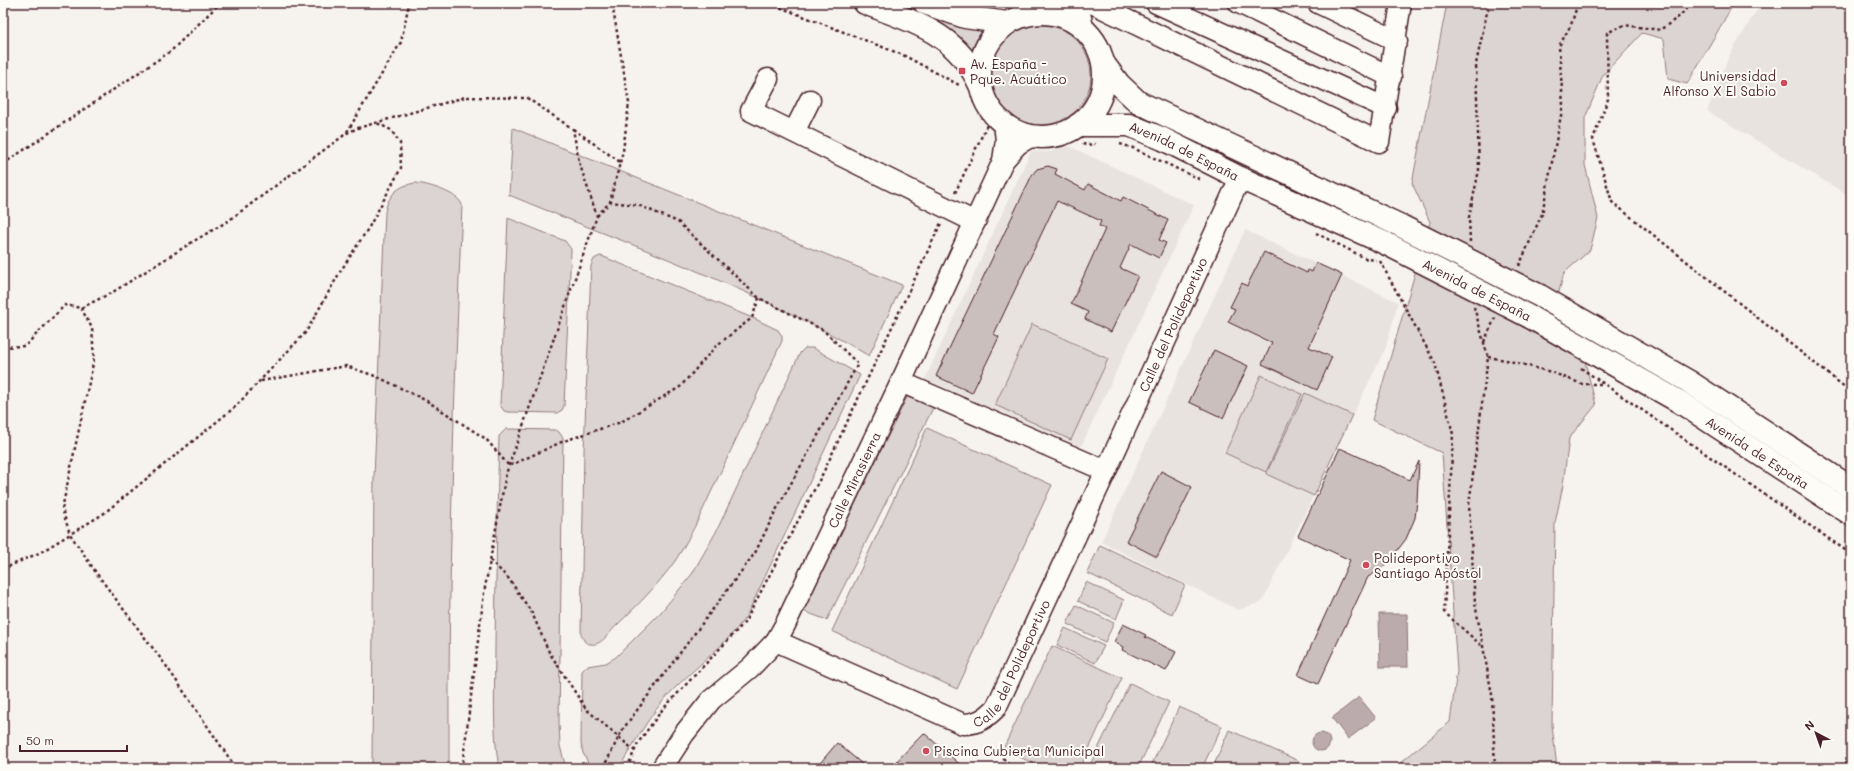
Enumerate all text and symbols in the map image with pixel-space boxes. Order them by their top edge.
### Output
place label: Av. España - Pque. Acuático [970,55,1067,87]
marker: Av. España - Pque. Acuático [957,66,967,76]
place label: Universidad Alfonso X El Sabio [1663,67,1776,99]
marker: Universidad Alfonso X El Sabio [1779,78,1789,88]
street label: Avenida de España [1127,117,1242,184]
street label: Calle del Polideportivo [1134,254,1211,394]
street label: Avenida de España [1420,255,1535,324]
street label: Avenida de España [1703,412,1813,492]
street label: Calle Mirasierra [824,429,884,531]
place label: Polideportivo Santiago Apóstol [1374,549,1482,581]
marker: Polideportivo Santiago Apóstol [1361,560,1371,570]
street label: Calle del Polideportivo [970,597,1053,731]
north arrow [1796,713,1836,753]
text: N [1801,717,1817,733]
scale bar [20,727,127,753]
text: 50 m [26,732,54,748]
place label: Piscina Cubierta Municipal [934,742,1104,759]
marker: Piscina Cubierta Municipal [921,746,931,756]

